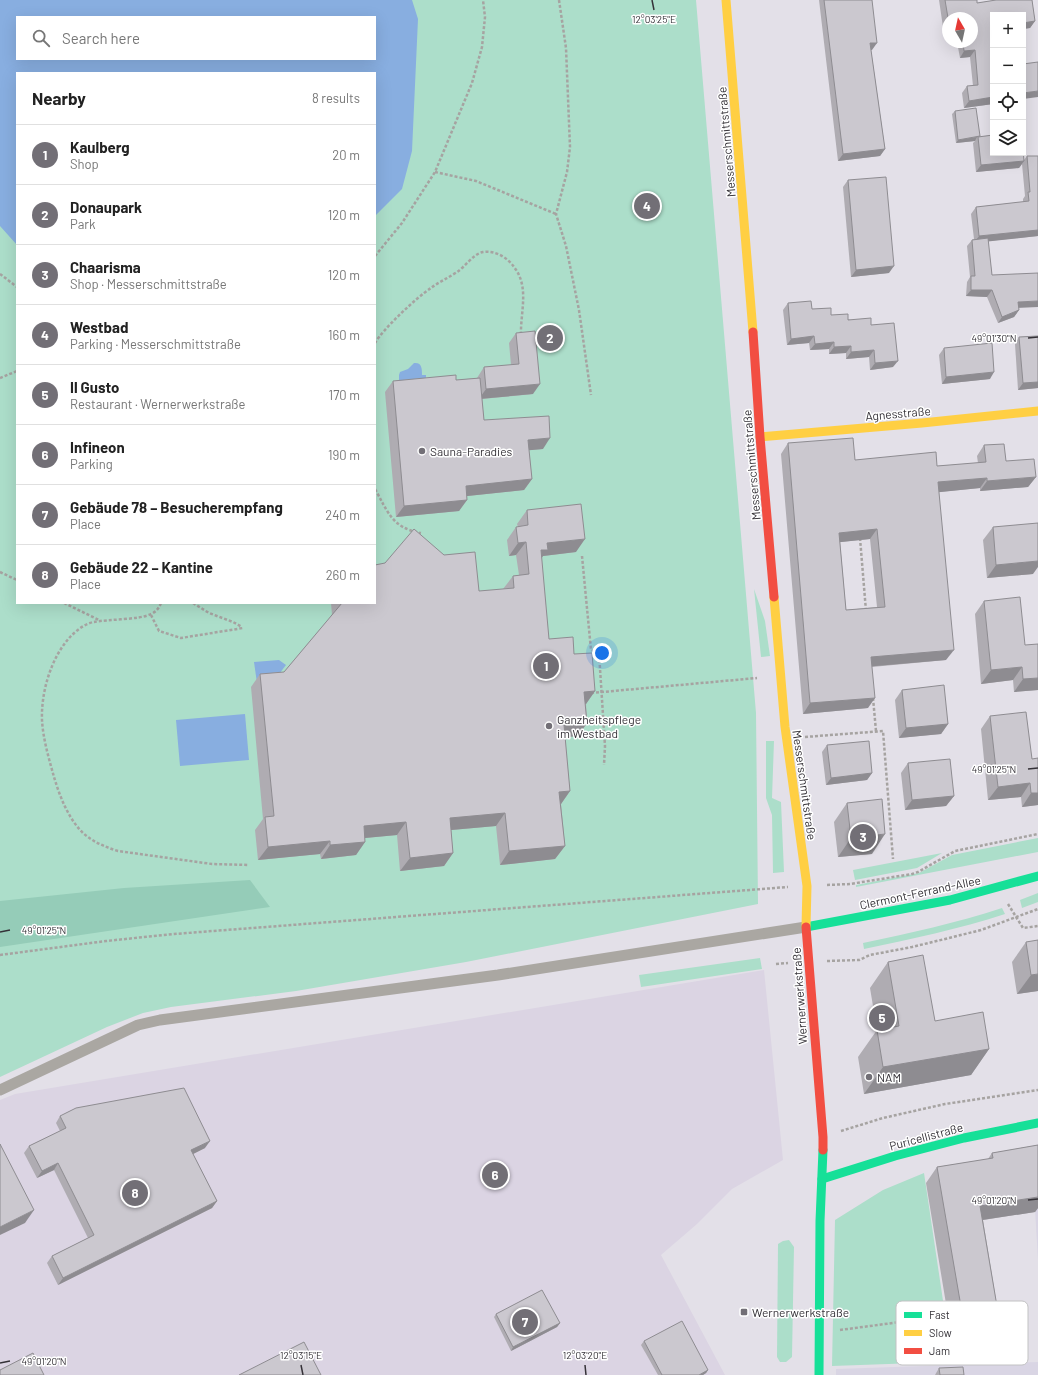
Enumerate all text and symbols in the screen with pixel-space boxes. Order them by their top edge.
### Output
north arrow [942,12,978,48]
map controls [990,12,1026,156]
button: + [990,12,1026,48]
text: 12°03'25"E [632,13,676,25]
search box [16,16,376,60]
icon: search [30,27,52,49]
text: Search here [62,29,140,47]
button: − [990,48,1026,84]
button: locate [990,84,1026,120]
street label: Messerschmittstraße [714,86,738,198]
text: Nearby [32,88,86,108]
text: 8 results [312,90,360,106]
button: layers [990,120,1026,156]
text: Kaulberg [70,138,130,156]
text: 1 [43,147,47,163]
text: 20 m [332,147,360,163]
text: Shop [70,156,99,172]
pin: 4 [634,191,660,221]
text: Donaupark [70,198,142,216]
text: 2 [41,207,49,223]
text: 120 m [328,207,360,223]
text: Park [70,216,96,232]
text: Chaarisma [70,258,141,276]
text: 3 [41,267,49,283]
text: 120 m [328,267,360,283]
text: Shop · Messerschmittstraße [70,276,227,292]
text: Westbad [70,318,128,336]
pin: 2 [537,323,563,353]
text: 4 [41,327,49,343]
text: 160 m [328,327,360,343]
text: 49°01'30"N [972,332,1016,344]
text: Parking · Messerschmittstraße [70,336,241,352]
text: Il Gusto [70,378,119,396]
text: 5 [41,387,49,403]
text: 170 m [329,387,360,403]
text: Restaurant · Wernerwerkstraße [70,396,245,412]
street label: Agnesstraße [865,403,931,423]
street label: Messerschmittstraße [739,409,763,521]
text: Infineon [70,438,125,456]
place label: Sauna-Paradies [430,444,512,458]
marker: Sauna-Paradies [417,446,427,456]
text: 6 [42,447,48,463]
text: 190 m [328,447,360,463]
text: Parking [70,456,113,472]
text: Gebäude 78 – Besucherempfang [70,498,283,516]
text: 7 [42,507,48,523]
text: 240 m [325,507,360,523]
text: Place [70,516,101,532]
text: Gebäude 22 – Kantine [70,558,213,576]
text: 8 [41,567,49,583]
text: 260 m [326,567,360,583]
text: Place [70,576,101,592]
your location [592,643,612,663]
pin: 1 [533,651,559,681]
place label: Ganzheitspflege im Westbad [557,712,641,740]
marker: Ganzheitspflege im Westbad [544,721,554,731]
street label: Messerschmittstraße [790,729,820,841]
text: 49°01'25"N [972,763,1016,775]
pin: 3 [850,822,876,852]
street label: Clermont-Ferrand-Allee [858,872,982,912]
text: 49°01'25"N [22,924,66,936]
street label: Wernerwerkstraße [789,947,809,1045]
pin: 5 [869,1003,895,1033]
place label: NAM [877,1070,901,1084]
marker: NAM [864,1072,874,1082]
street label: Puricellistraße [888,1119,964,1153]
pin: 6 [482,1160,508,1190]
pin: 8 [122,1178,148,1208]
text: 49°01'20"N [971,1194,1017,1206]
legend [896,1301,1028,1365]
place label: Wernerwerkstraße [752,1305,849,1319]
pin: 7 [512,1307,538,1337]
marker: Wernerwerkstraße [739,1307,749,1317]
text: Fast [929,1308,950,1321]
text: Slow [929,1326,952,1339]
text: Jam [929,1344,950,1357]
text: 12°03'15"E [280,1349,322,1361]
text: 12°03'20"E [563,1349,607,1361]
text: 49°01'20"N [21,1355,67,1367]

